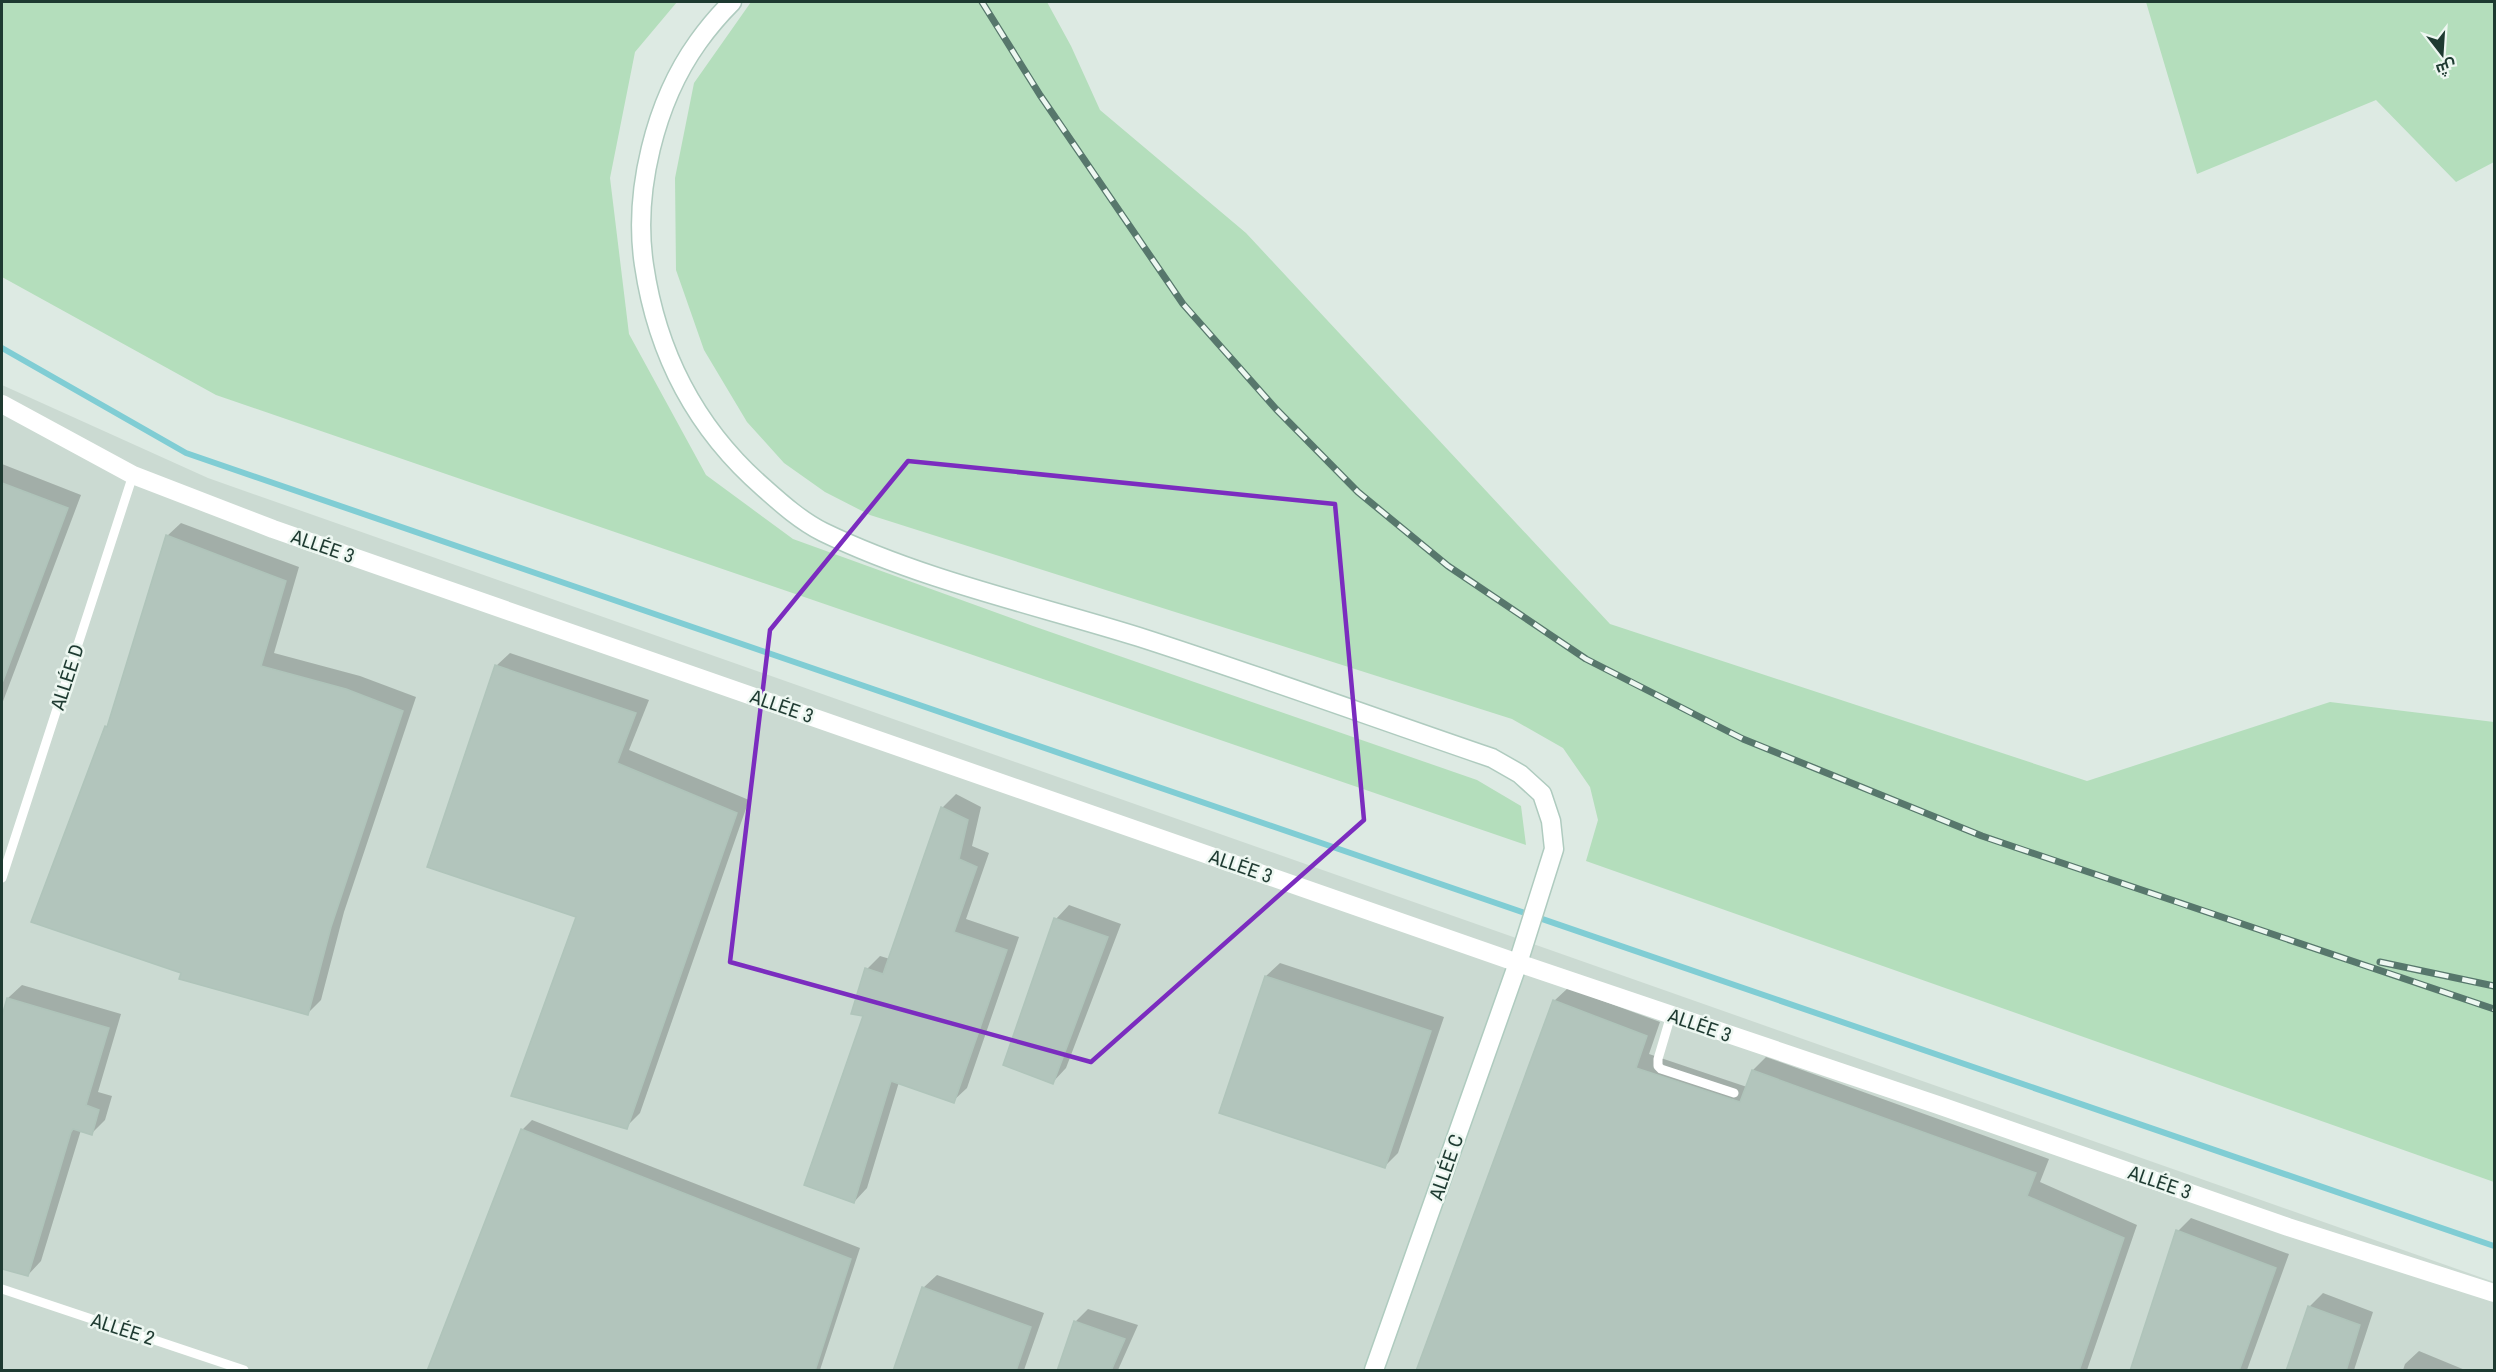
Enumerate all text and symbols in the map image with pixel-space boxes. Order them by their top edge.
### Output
north arrow [2412,24,2472,84]
text: ش [2433,55,2459,82]
street label: ALLÉE 3 [287,522,358,569]
street label: ALLÉE D [43,641,90,714]
street label: ALLÉE 3 [746,682,817,729]
street label: ALLÉE 3 [1205,842,1276,889]
street label: ALLÉE 3 [1664,1001,1735,1048]
street label: ALLÉE C [1421,1130,1469,1204]
street label: ALLÉE 3 [2124,1158,2195,1205]
street label: ALLÉE 2 [87,1305,158,1351]

